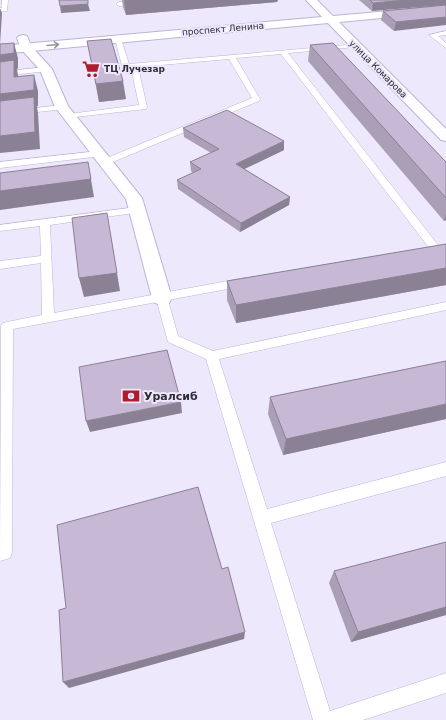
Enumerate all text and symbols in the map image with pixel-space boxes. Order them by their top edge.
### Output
street label: проспект Ленина [181,20,265,38]
street label: улица Комарова [347,38,409,100]
one-way arrow [46,41,59,48]
supermarket icon: ТЦ Лучезар [81,59,101,79]
place label: ТЦ Лучезар [104,64,166,74]
bank icon: Уралсиб [121,386,141,406]
place label: Уралсиб [144,390,198,403]

